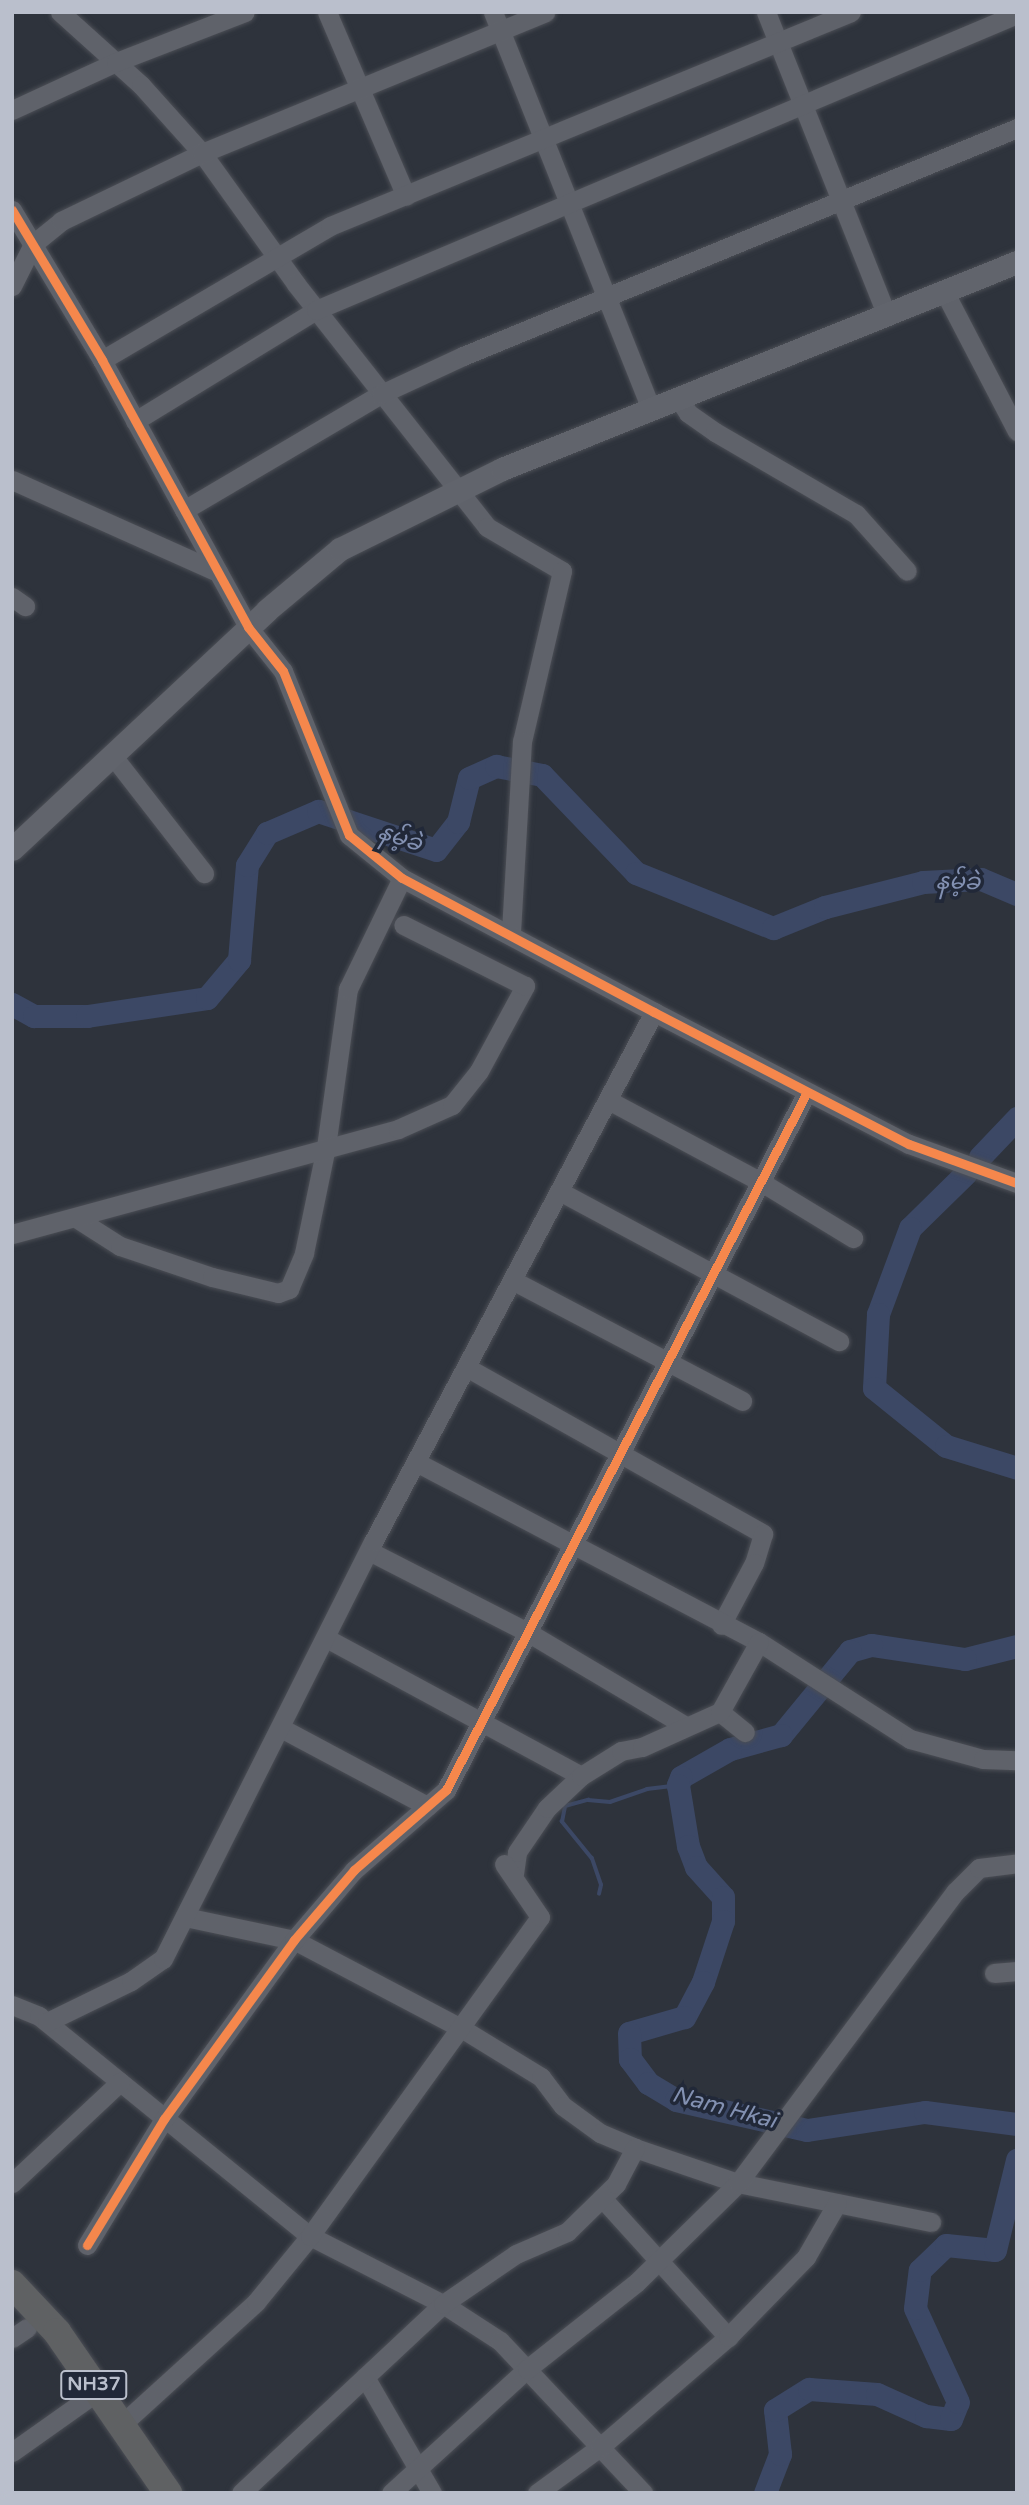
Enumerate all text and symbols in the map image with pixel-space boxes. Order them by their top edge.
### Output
water label: နမ့်ခဲ [375,818,425,858]
water label: နမ့်ခဲ [936,868,980,896]
water label: Nam Hkai [669,2081,779,2135]
road number: NH37 [59,2370,129,2400]

